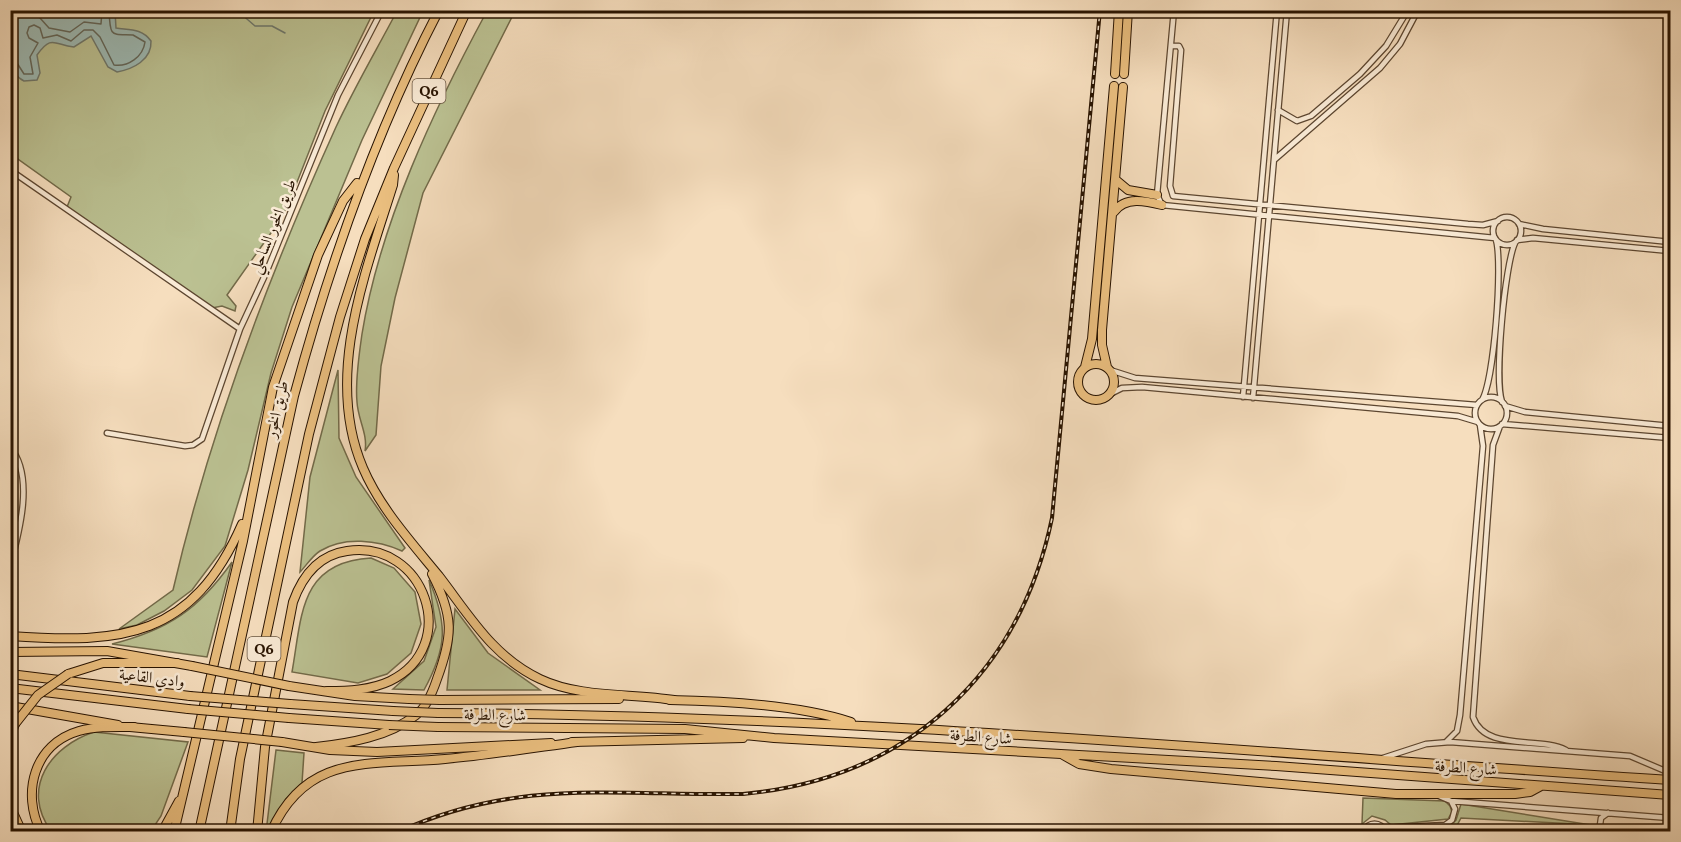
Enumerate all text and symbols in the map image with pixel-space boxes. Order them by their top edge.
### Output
road number: Q6 [412,79,446,103]
street label: طريق الخور الساحلي [245,176,306,279]
street label: طريق الخور [260,379,295,442]
road number: Q6 [248,637,280,661]
street label: وادي القاعية [118,664,186,694]
street label: شارع الطرفة [464,704,526,729]
street label: شارع الطرفة [949,725,1013,752]
street label: شارع الطرفة [1434,756,1498,783]

